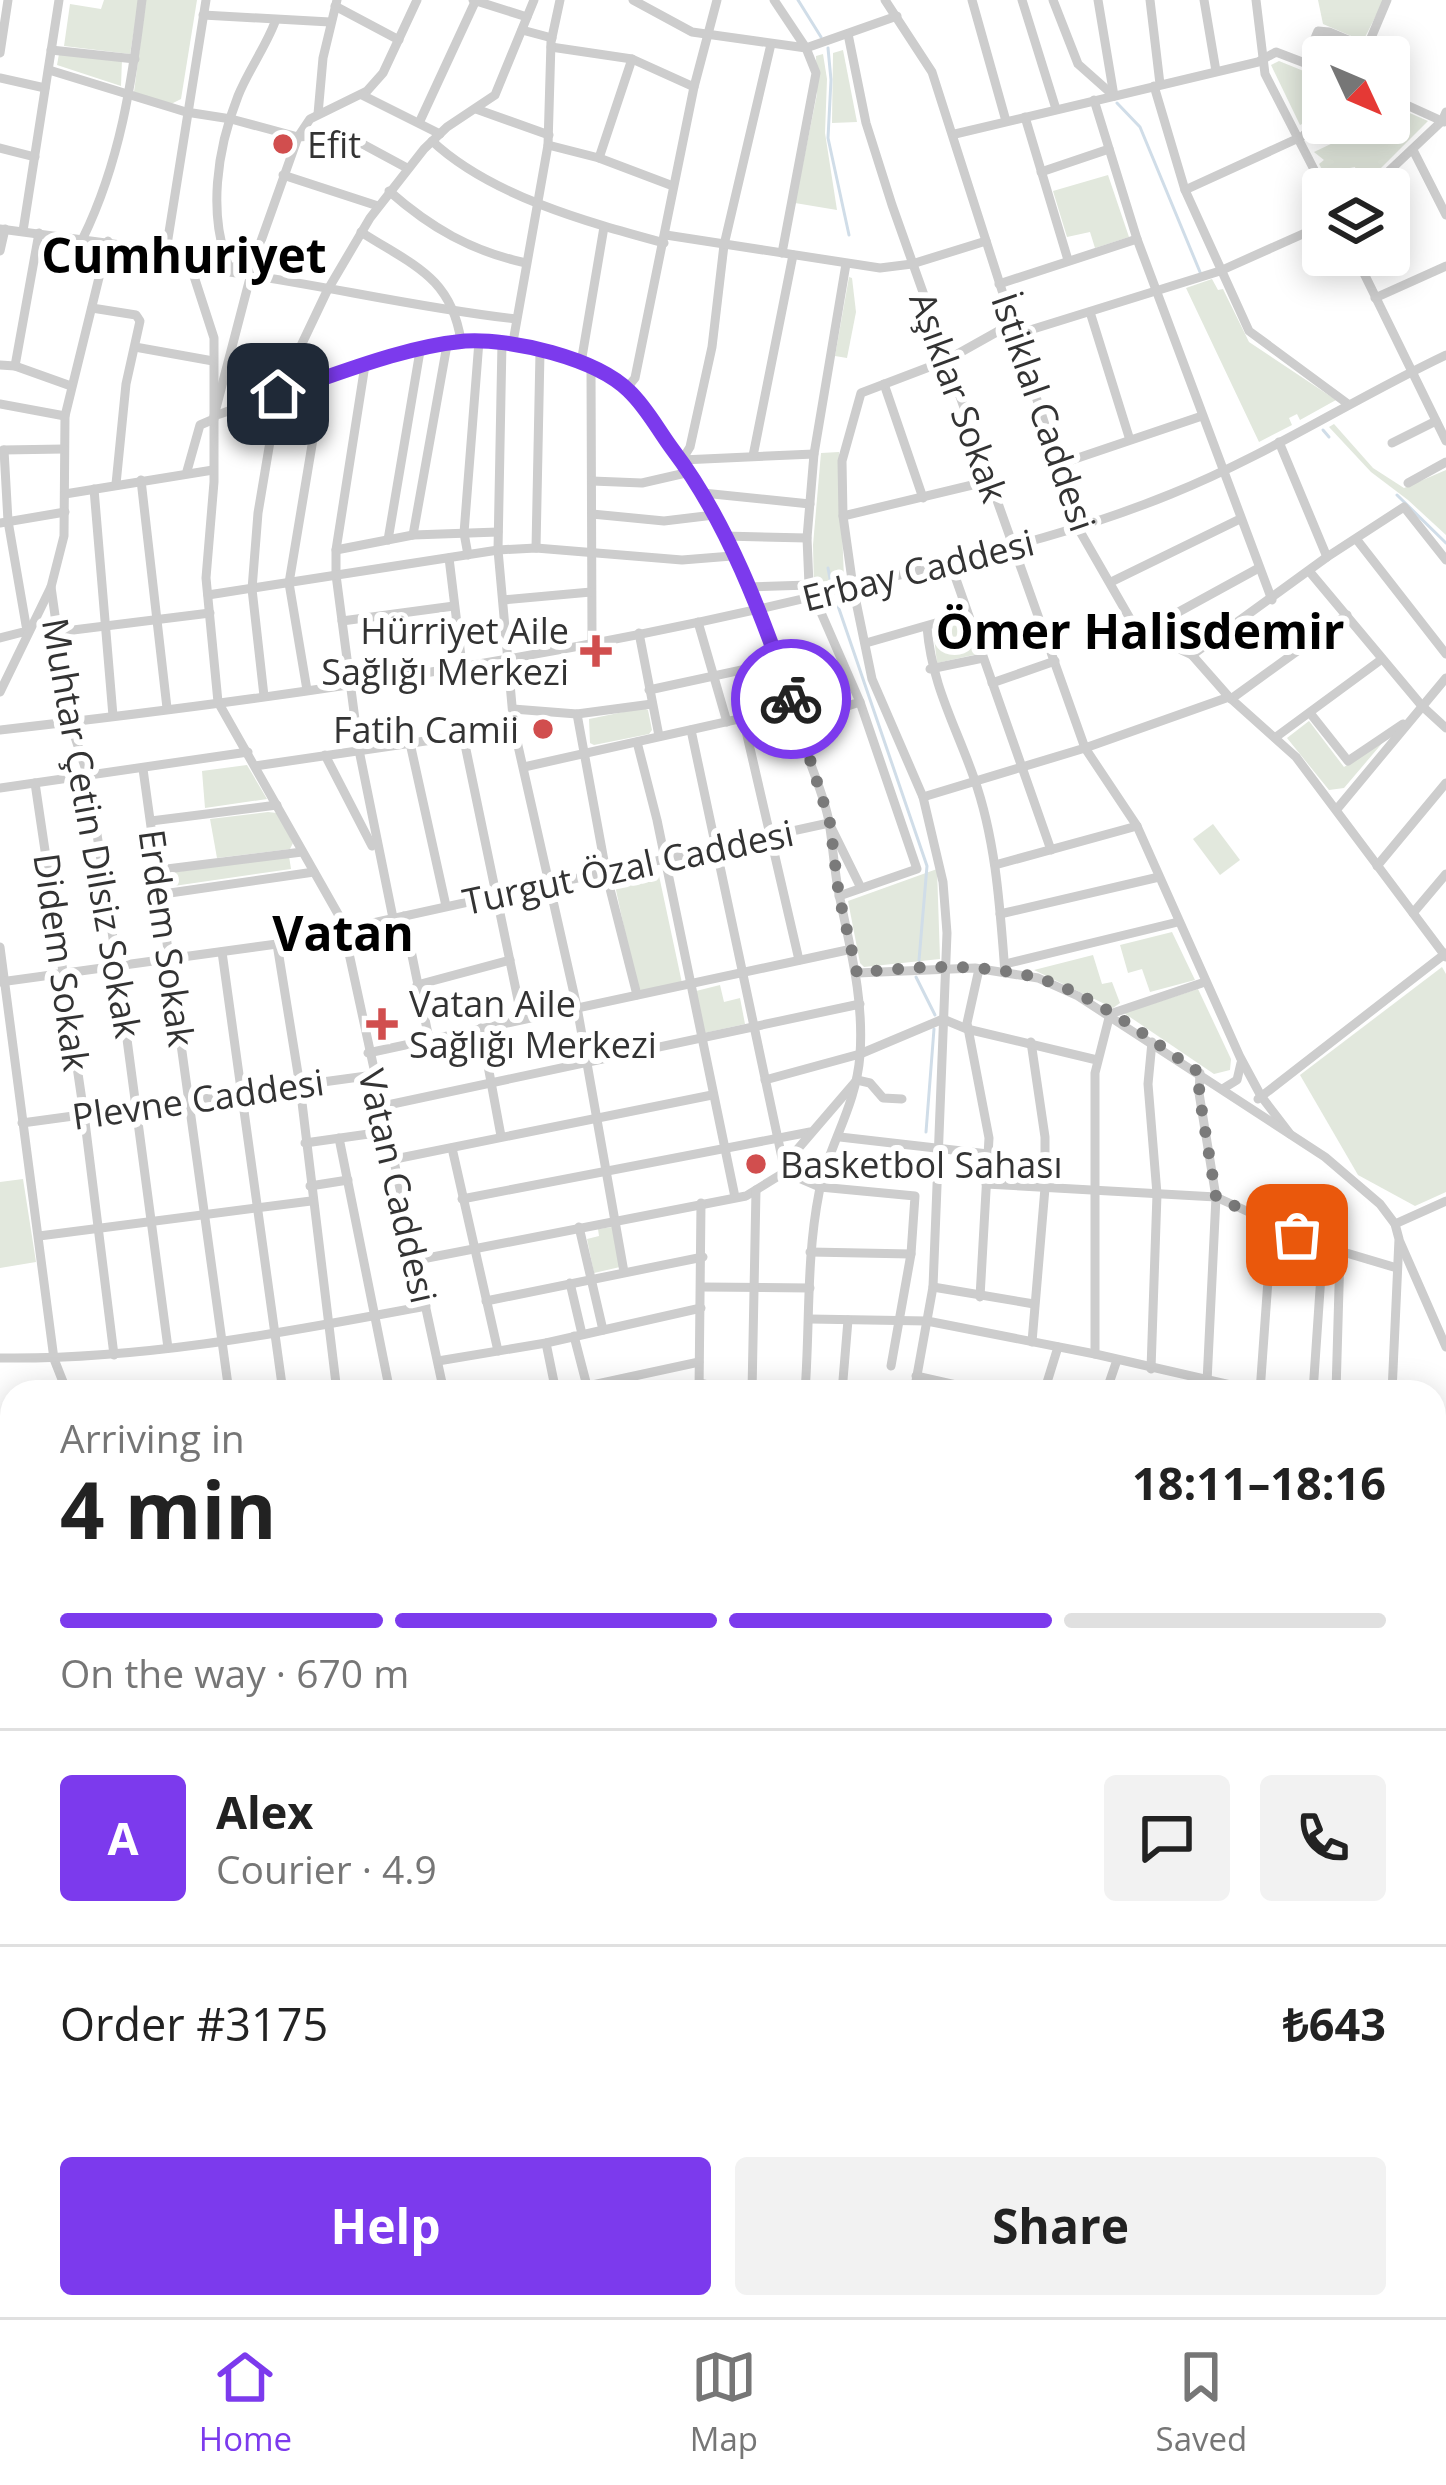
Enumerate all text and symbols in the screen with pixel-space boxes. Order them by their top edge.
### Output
north arrow [1302,36,1410,144]
map controls [1302,36,1410,276]
place label: Efit [307,120,361,169]
marker: Efit [270,131,296,157]
button: layers [1302,168,1410,276]
district label: Cumhuriyet [41,222,327,287]
street label: Aşıklar Sokak [898,285,1020,509]
street label: İstiklal Caddesi [980,286,1108,538]
pin [227,343,329,445]
icon: home [245,361,311,427]
street label: Erbay Caddesi [797,518,1039,622]
district label: Ömer Halisdemir [935,598,1345,663]
place label: Hürriyet Aile Sağlığı Merkezi [321,606,569,696]
street label: Muhtar Çetin Dilsiz Sokak [31,614,153,1042]
marker: Hürriyet Aile Sağlığı Merkezi [580,635,612,667]
courier [731,639,851,759]
icon: bike [758,666,824,732]
place label: Fatih Camii [333,705,519,754]
marker: Fatih Camii [530,716,556,742]
street label: Turgut Özal Caddesi [458,808,798,926]
street label: Erdem Sokak [128,826,207,1050]
street label: Didem Sokak [22,850,102,1074]
district label: Vatan [272,900,414,965]
place label: Vatan Aile Sağlığı Merkezi [409,979,657,1069]
marker: Vatan Aile Sağlığı Merkezi [366,1008,398,1040]
street label: Plevne Caddesi [69,1057,327,1141]
street label: Vatan Caddesi [347,1064,449,1308]
place label: Basketbol Sahası [780,1140,1063,1189]
marker: Basketbol Sahası [743,1151,769,1177]
pin [1246,1184,1348,1286]
icon: bag [1264,1202,1330,1268]
text: Arriving in [60,1411,245,1464]
text: 18:11–18:16 [1132,1452,1386,1513]
text: 4 min [60,1456,277,1562]
text: On the way · 670 m [60,1646,409,1699]
button: chat [1104,1775,1230,1901]
button: phone [1260,1775,1386,1901]
text: Alex [216,1781,313,1842]
text: A [107,1807,139,1868]
text: Courier · 4.9 [216,1842,437,1895]
text: Order #3175 [60,1993,328,2054]
text: ₺643 [1283,1993,1386,2054]
button: Help [60,2157,711,2295]
button: Share [735,2157,1386,2295]
tab: Home [199,2344,292,2461]
tab: Map [690,2344,758,2461]
tab: Saved [1156,2344,1247,2461]

